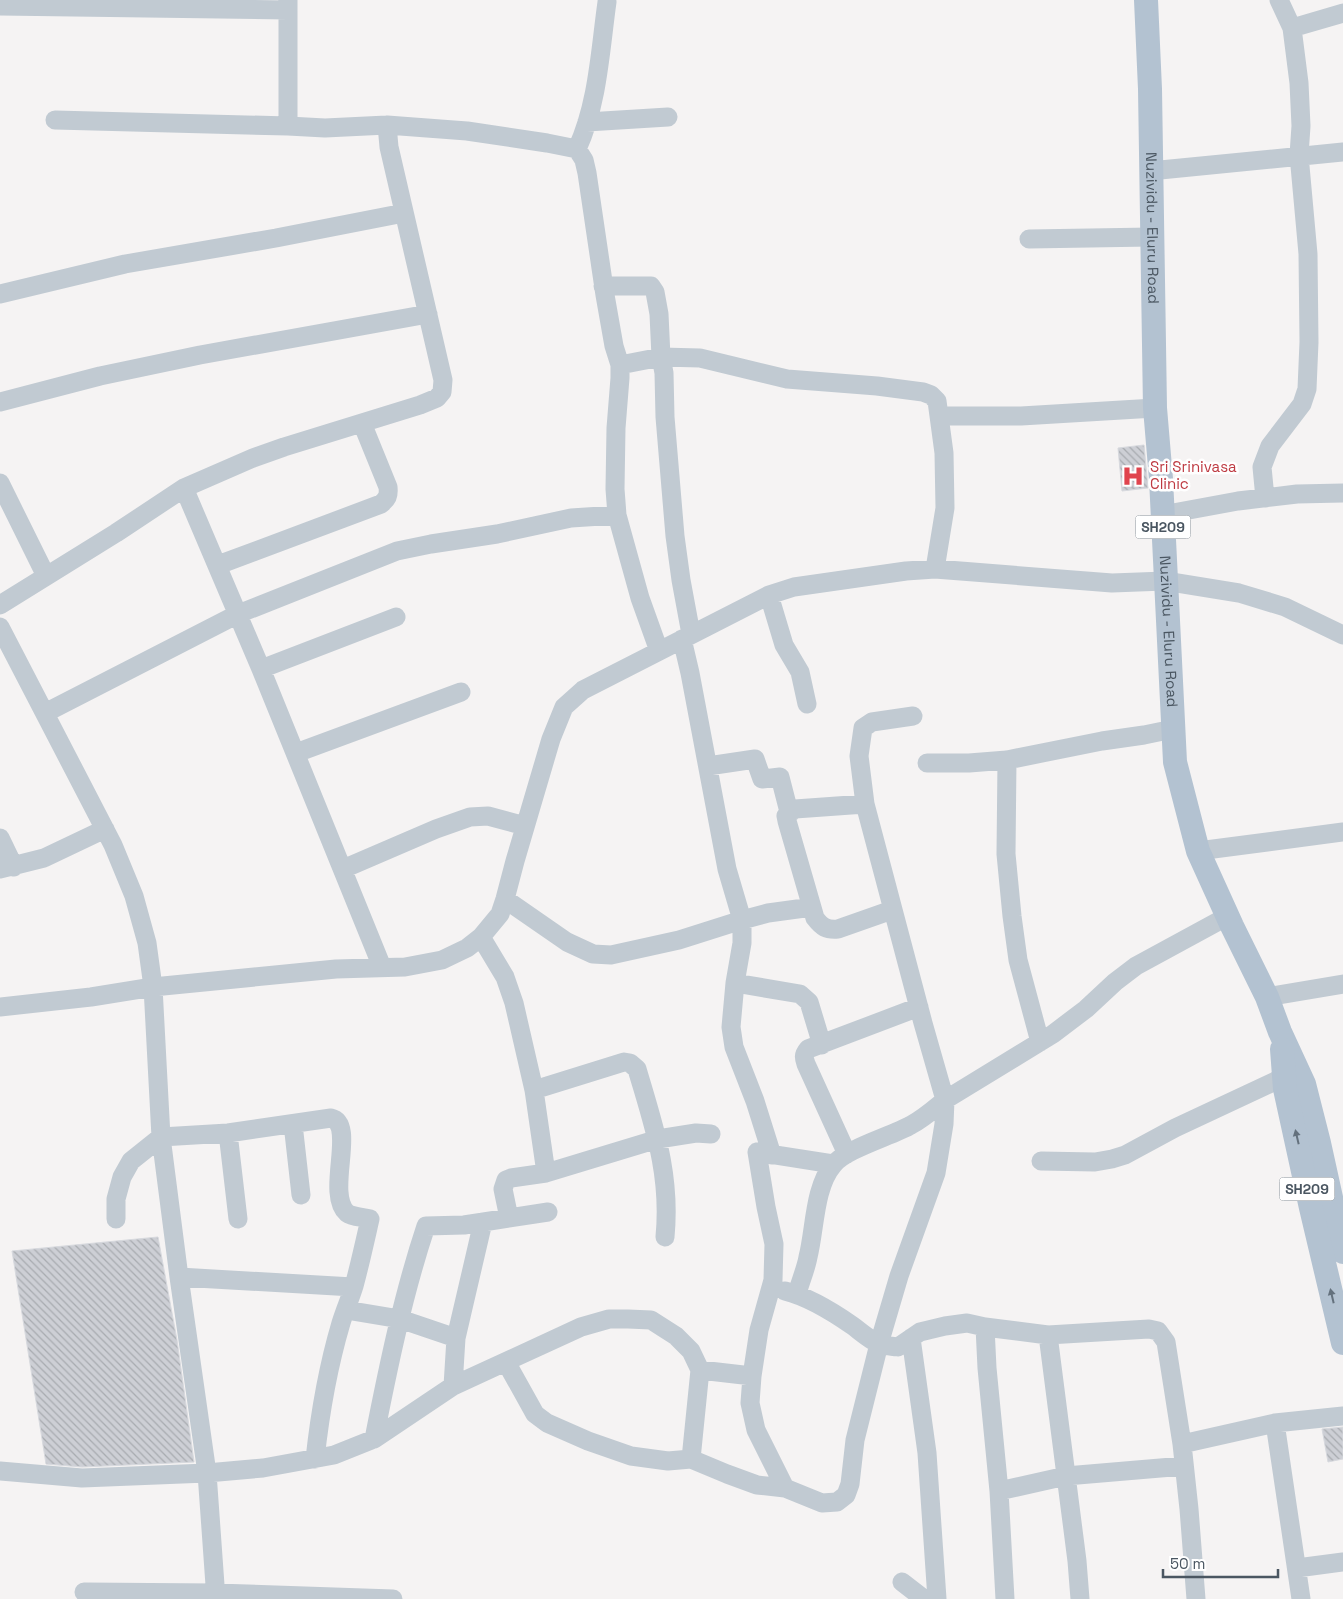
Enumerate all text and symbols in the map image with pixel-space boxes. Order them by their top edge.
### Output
street label: Nuzividu - Eluru Road [1142,152,1163,304]
place label: Sri Srinivasa Clinic [1150,457,1237,493]
hospital icon: Sri Srinivasa Clinic [1120,463,1146,489]
road number: SH209 [1136,516,1190,538]
street label: Nuzividu - Eluru Road [1156,555,1182,708]
one-way arrow [1293,1130,1301,1145]
road number: SH209 [1280,1178,1334,1200]
one-way arrow [1328,1288,1336,1303]
scale bar [1163,1546,1278,1578]
text: 50 m [1170,1554,1205,1573]

